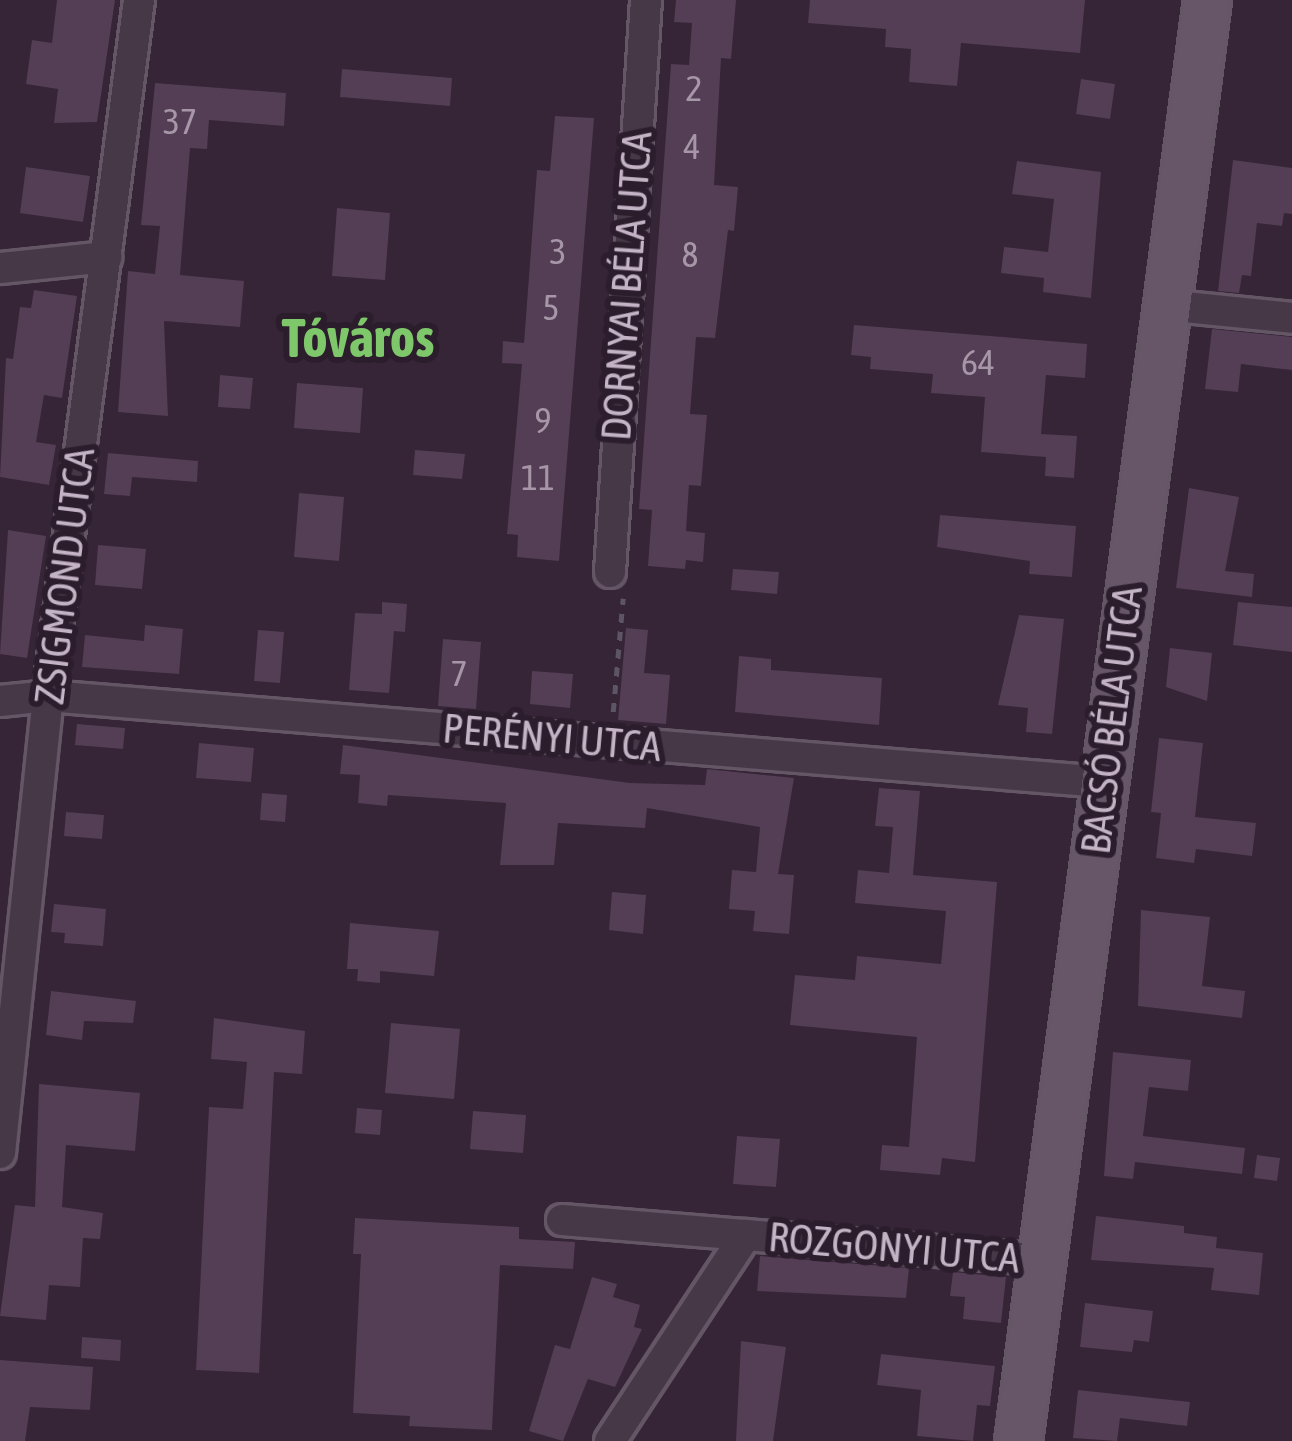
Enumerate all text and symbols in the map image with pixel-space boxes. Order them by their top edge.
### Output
house number: 2 [686,67,702,111]
house number: 37 [163,100,197,144]
house number: 4 [684,125,700,169]
street label: DORNYAI BÉLA UTCA [590,130,662,442]
house number: 3 [550,230,566,274]
house number: 8 [682,233,698,277]
house number: 5 [543,286,559,330]
district label: Tóváros [282,306,434,370]
house number: 64 [961,341,995,385]
house number: 9 [535,399,551,443]
street label: ZSIGMOND UTCA [23,445,105,707]
house number: 11 [521,456,555,500]
street label: BACSÓ BÉLA UTCA [1070,583,1152,857]
house number: 7 [451,652,467,696]
street label: PERÉNYI UTCA [441,702,663,772]
street label: ROZGONYI UTCA [766,1211,1022,1283]

